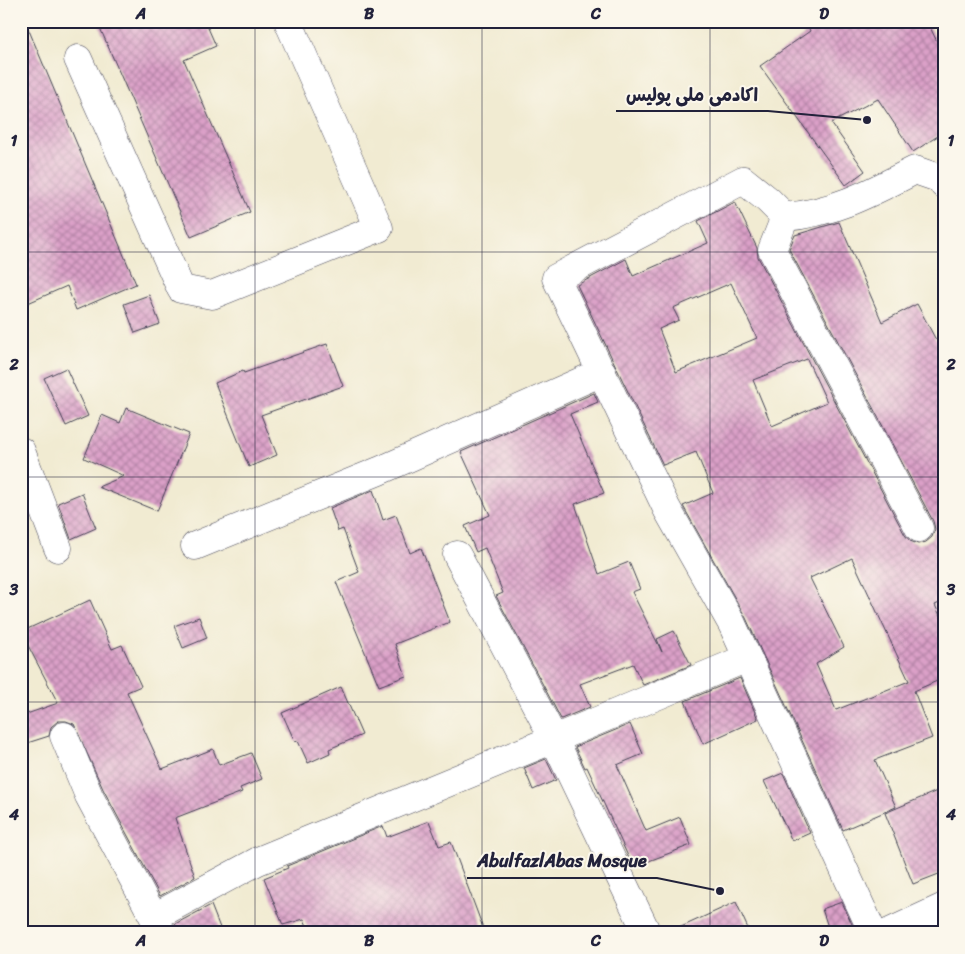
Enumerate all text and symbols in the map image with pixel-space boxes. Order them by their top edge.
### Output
text: A [135,0,146,28]
text: B [364,0,375,28]
text: C [590,0,602,28]
text: D [819,0,829,28]
callout: اکادمی ملی پولیس [616,78,768,111]
text: اکادمی ملی پولیس [626,79,758,111]
text: 1 [11,126,18,155]
text: 1 [948,126,955,155]
text: 2 [8,350,19,379]
text: 2 [945,350,956,379]
text: 3 [9,575,19,604]
text: 3 [946,575,956,604]
text: 4 [8,800,19,829]
text: 4 [945,800,956,829]
callout: AbulfazlAbas Mosque [467,845,657,878]
text: AbulfazlAbas Mosque [476,845,647,877]
text: A [135,926,146,954]
text: B [364,926,375,954]
text: C [590,926,602,954]
text: D [819,926,829,954]

